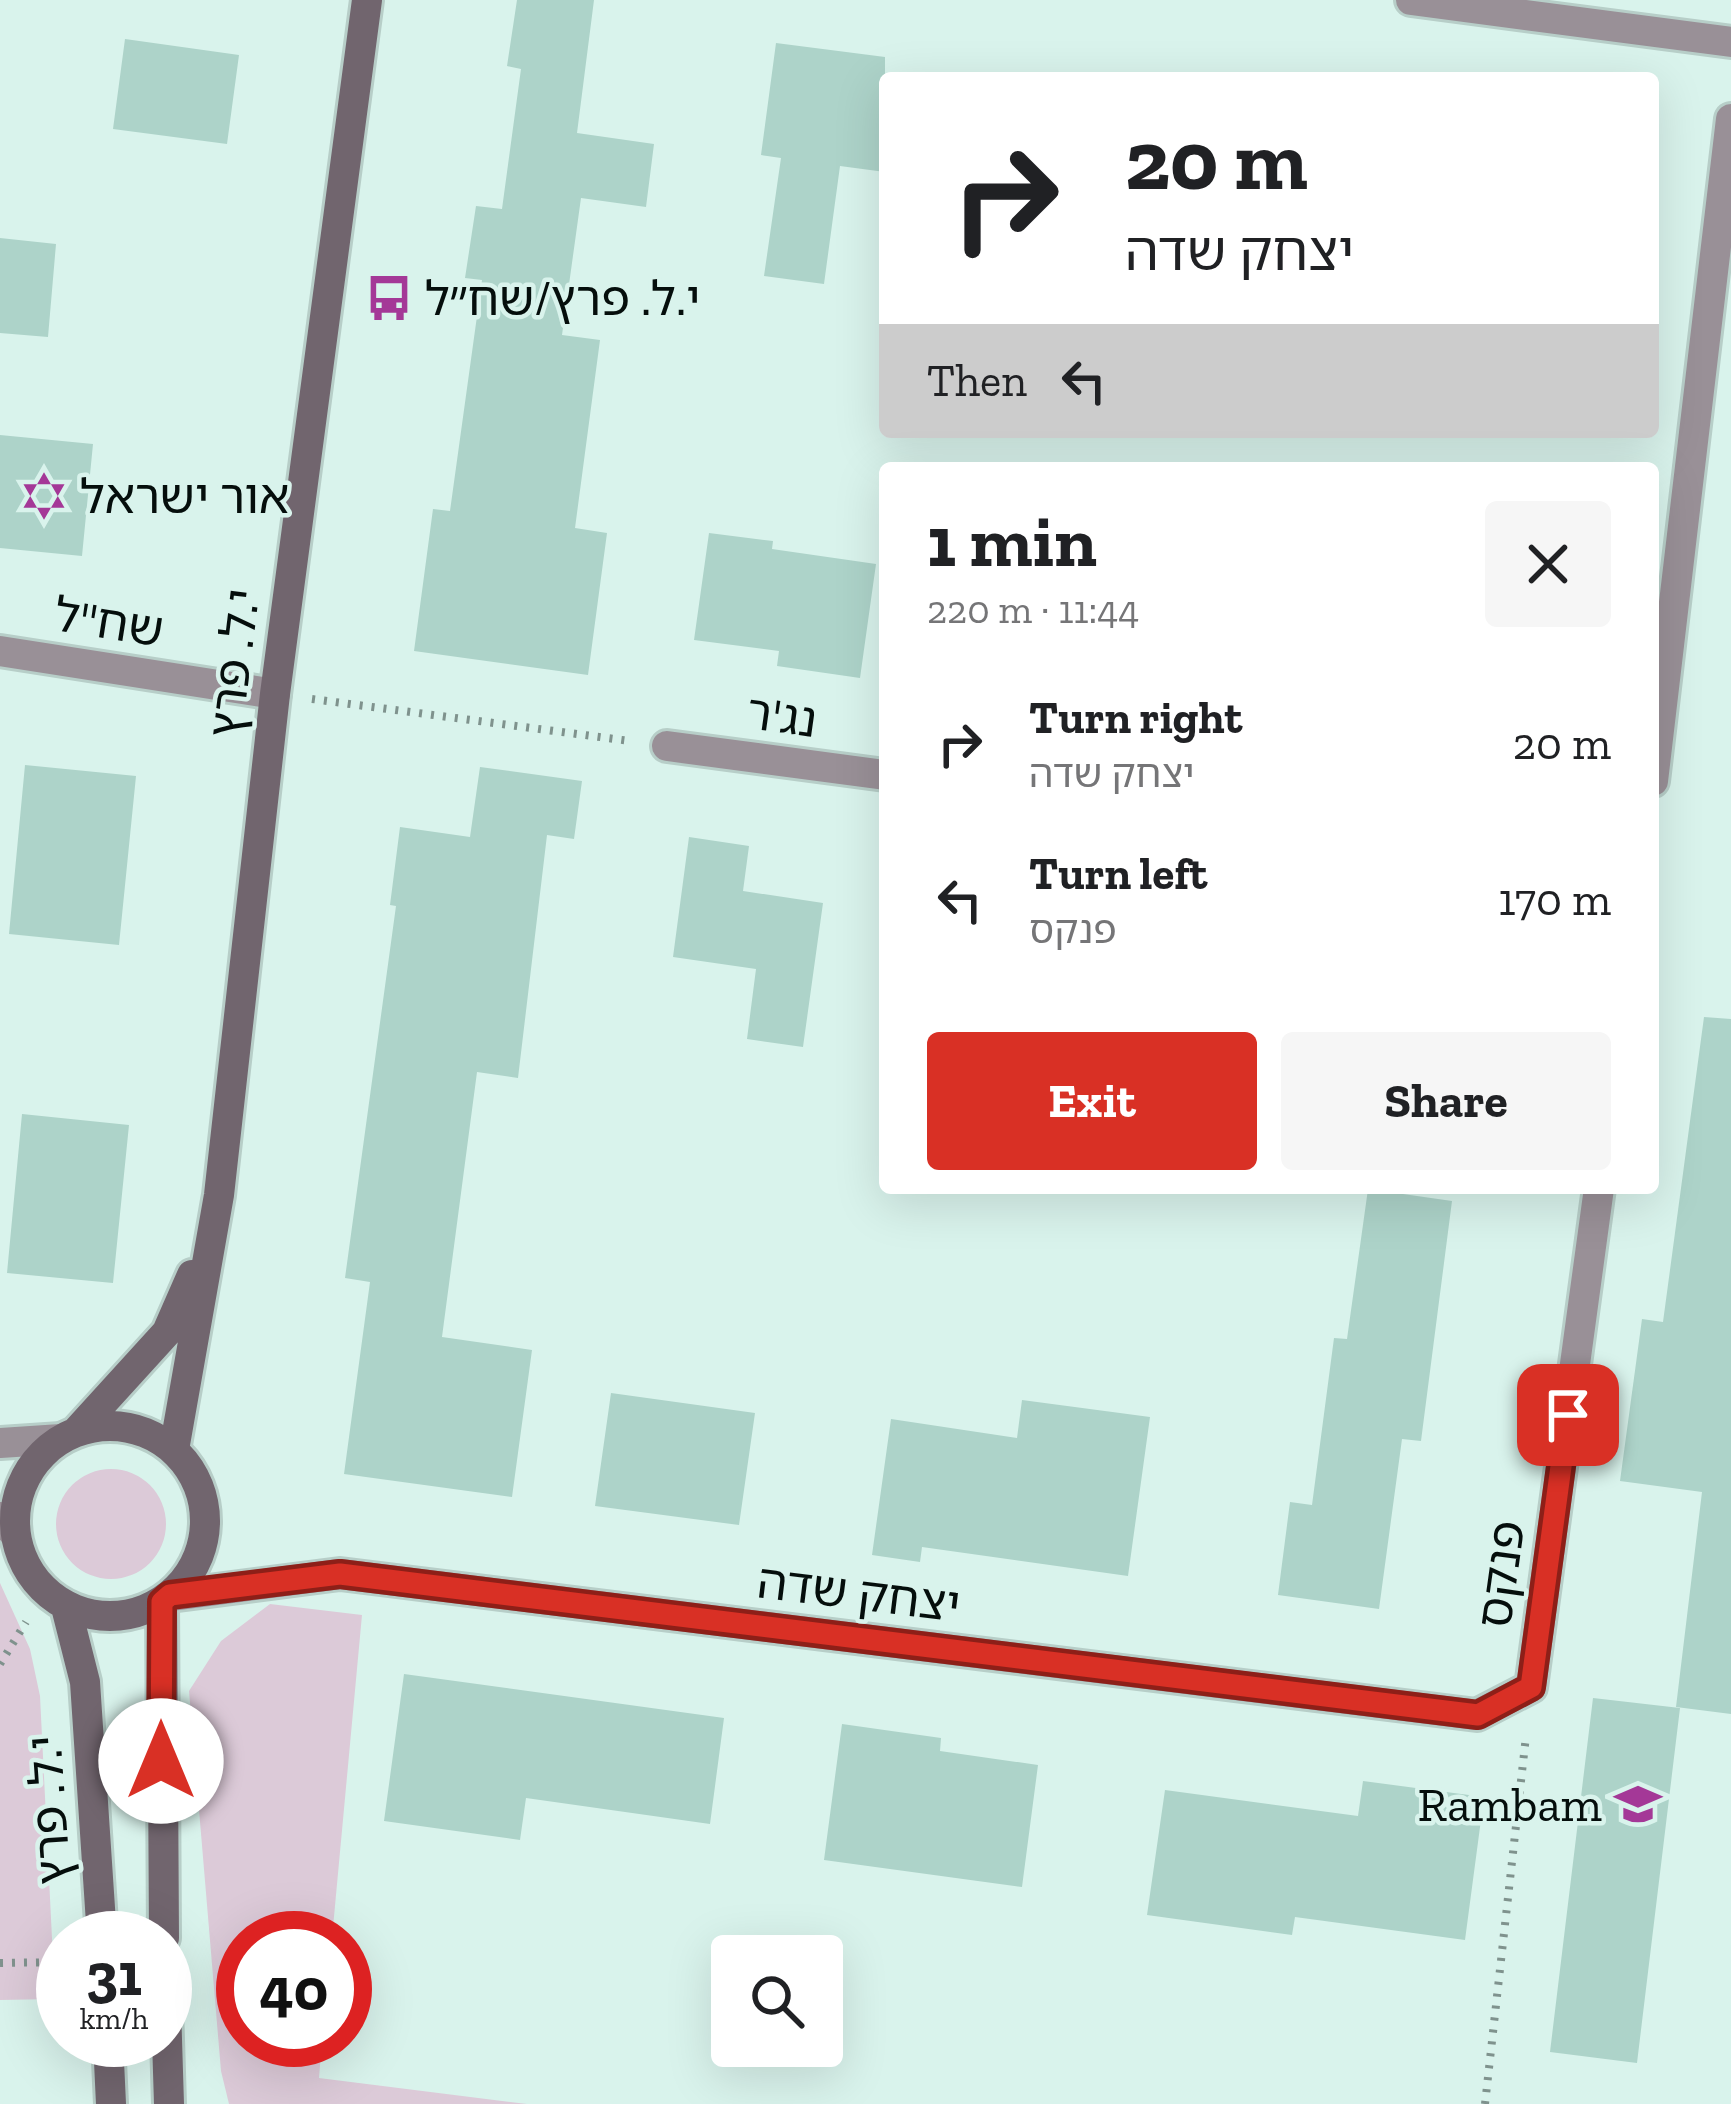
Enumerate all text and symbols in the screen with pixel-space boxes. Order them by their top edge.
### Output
text: 20 m [1125,110,1308,211]
icon: right [927,120,1083,276]
text: יצחק שדה [1125,219,1354,284]
place label: י.ל. פרץ/שח״ל [425,270,700,327]
bus stop icon: י.ל. פרץ/שח״ל [364,273,414,323]
icon: left [1051,348,1117,414]
text: Then [927,354,1027,408]
place label: אור ישראל [80,468,289,525]
synagogue icon: אור ישראל [19,471,69,521]
text: 1 min [927,498,1097,584]
button: close [1485,501,1611,627]
street label: שח"ל [50,585,168,659]
street label: י.ל. פרץ [197,585,271,741]
text: 220 m · 11:44 [927,586,1139,633]
street label: נג'ר [743,683,821,749]
text: Turn right [1029,691,1242,745]
icon: right [927,711,993,777]
text: 20 m [1513,717,1611,771]
text: יצחק שדה [1029,750,1195,797]
text: Turn left [1029,847,1207,901]
icon: left [927,867,993,933]
text: 170 m [1498,873,1611,927]
text: פנקס [1029,906,1117,953]
button: Exit [927,1032,1257,1170]
button: Share [1281,1032,1611,1170]
pin [1517,1364,1619,1466]
icon: arrive [1535,1382,1601,1448]
street label: פנקס [1465,1517,1537,1631]
street label: יצחק שדה [754,1552,964,1634]
position arrow [98,1698,224,1824]
street label: י.ל. פרץ [15,1733,83,1887]
place label: Rambam [1418,1776,1602,1833]
school or university icon: Rambam [1613,1779,1663,1829]
speed limit sign: 40 [216,1911,372,2067]
map controls [711,1935,843,2067]
button: search [711,1935,843,2067]
text: 31 [86,1938,142,2010]
text: km/h [80,2001,148,2037]

